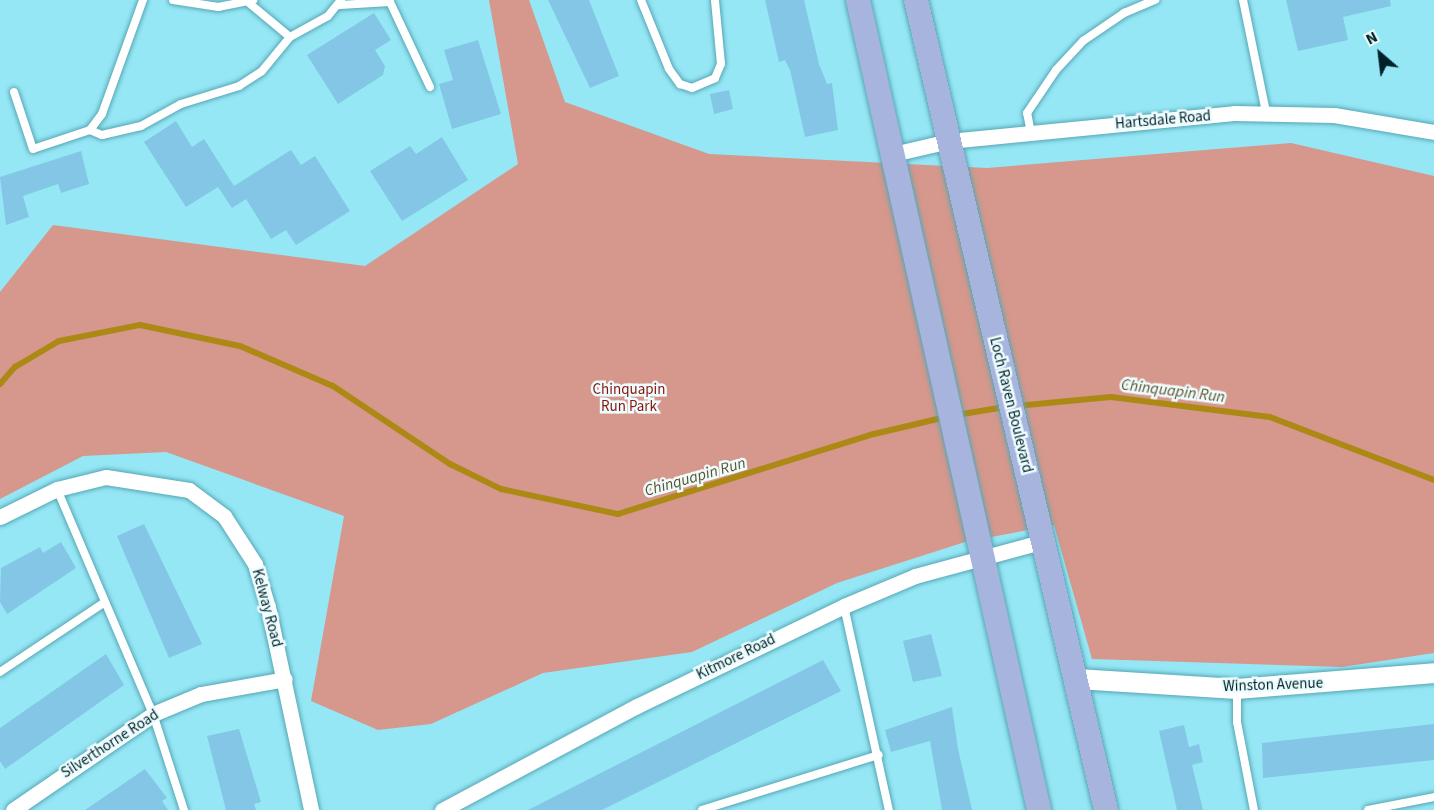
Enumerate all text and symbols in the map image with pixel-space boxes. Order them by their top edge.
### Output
north arrow [1350,24,1410,84]
text: N [1362,26,1381,50]
street label: Hartsdale Road [1114,107,1212,133]
street label: Loch Raven Boulevard [985,335,1037,475]
water label: Chinquapin Run [1120,375,1226,407]
park label: Chinquapin Run Park [593,380,665,415]
water label: Chinquapin Run [642,453,748,501]
street label: Kelway Road [248,567,286,649]
street label: Kitmore Road [694,630,778,684]
street label: Winston Avenue [1223,674,1323,696]
street label: Silverthorne Road [58,706,162,782]

